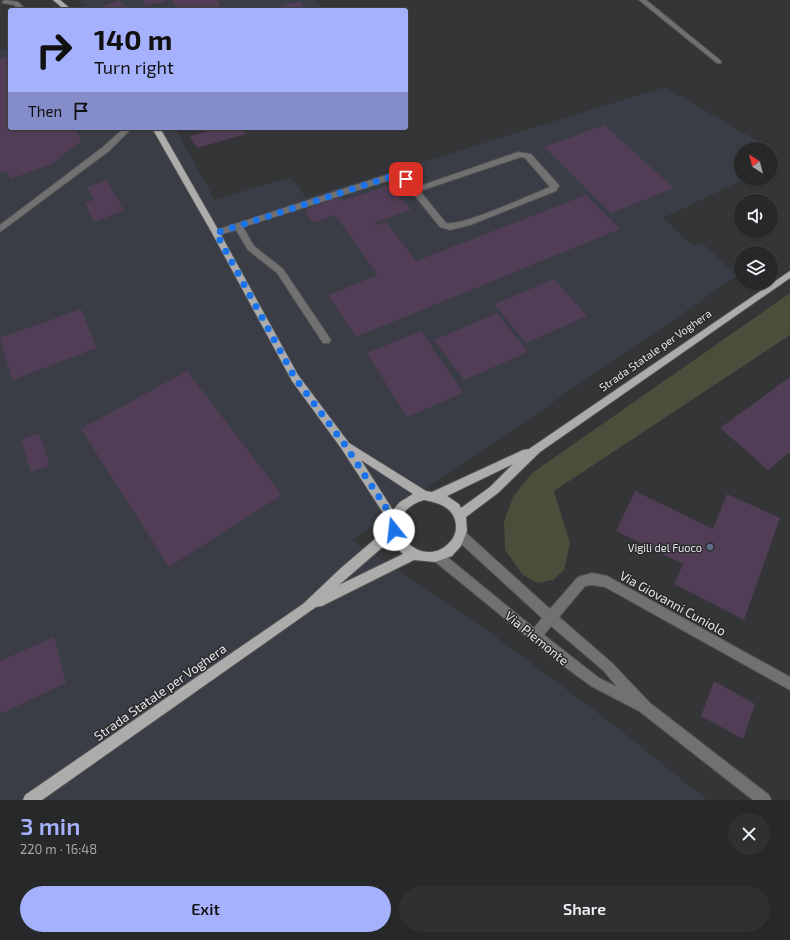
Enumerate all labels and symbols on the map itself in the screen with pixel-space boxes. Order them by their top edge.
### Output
north arrow [734,142,778,186]
pin [389,162,423,196]
street label: Strada Statale per Voghera [596,306,714,394]
position arrow [373,509,415,551]
place label: Vigili del Fuoco [628,541,702,554]
marker: Vigili del Fuoco [705,542,715,552]
street label: Via Giovanni Cuniolo [617,567,729,639]
street label: Via Piemonte [502,607,572,669]
street label: Strada Statale per Voghera [91,640,229,744]

